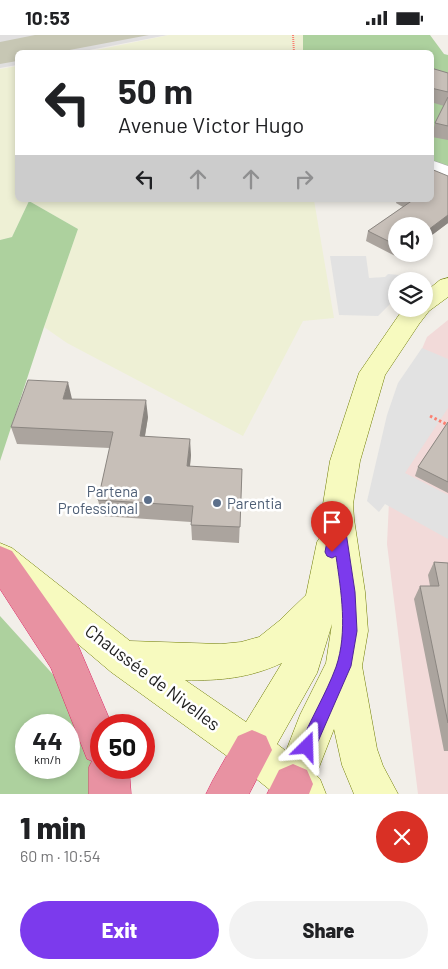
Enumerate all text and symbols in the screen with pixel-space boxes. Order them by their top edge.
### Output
text: 10:53 [25,6,70,29]
text: 50 m [118,69,193,111]
icon: left [35,70,100,135]
text: Avenue Victor Hugo [118,111,304,137]
icon: left [131,165,159,193]
icon: ahead [184,165,212,193]
icon: ahead [237,165,265,193]
icon: right [290,165,318,193]
map controls [388,217,433,317]
button: sound [388,217,433,262]
button: layers [388,272,433,317]
place label: Partena Professional [58,482,138,517]
marker: Partena Professional [142,494,154,506]
place label: Parentia [227,494,282,512]
marker: Parentia [211,497,223,509]
pin [311,501,353,552]
icon: arrive [318,508,346,536]
street label: Chaussée de Nivelles [81,619,225,735]
speed limit sign: 50 [90,714,155,779]
position arrow [280,720,332,772]
text: 44 [32,725,63,755]
text: km/h [34,752,61,766]
text: 1 min [20,809,86,845]
button: close [376,811,428,863]
text: 60 m · 10:54 [20,846,101,865]
button: Exit [20,901,219,959]
button: Share [229,901,428,959]

